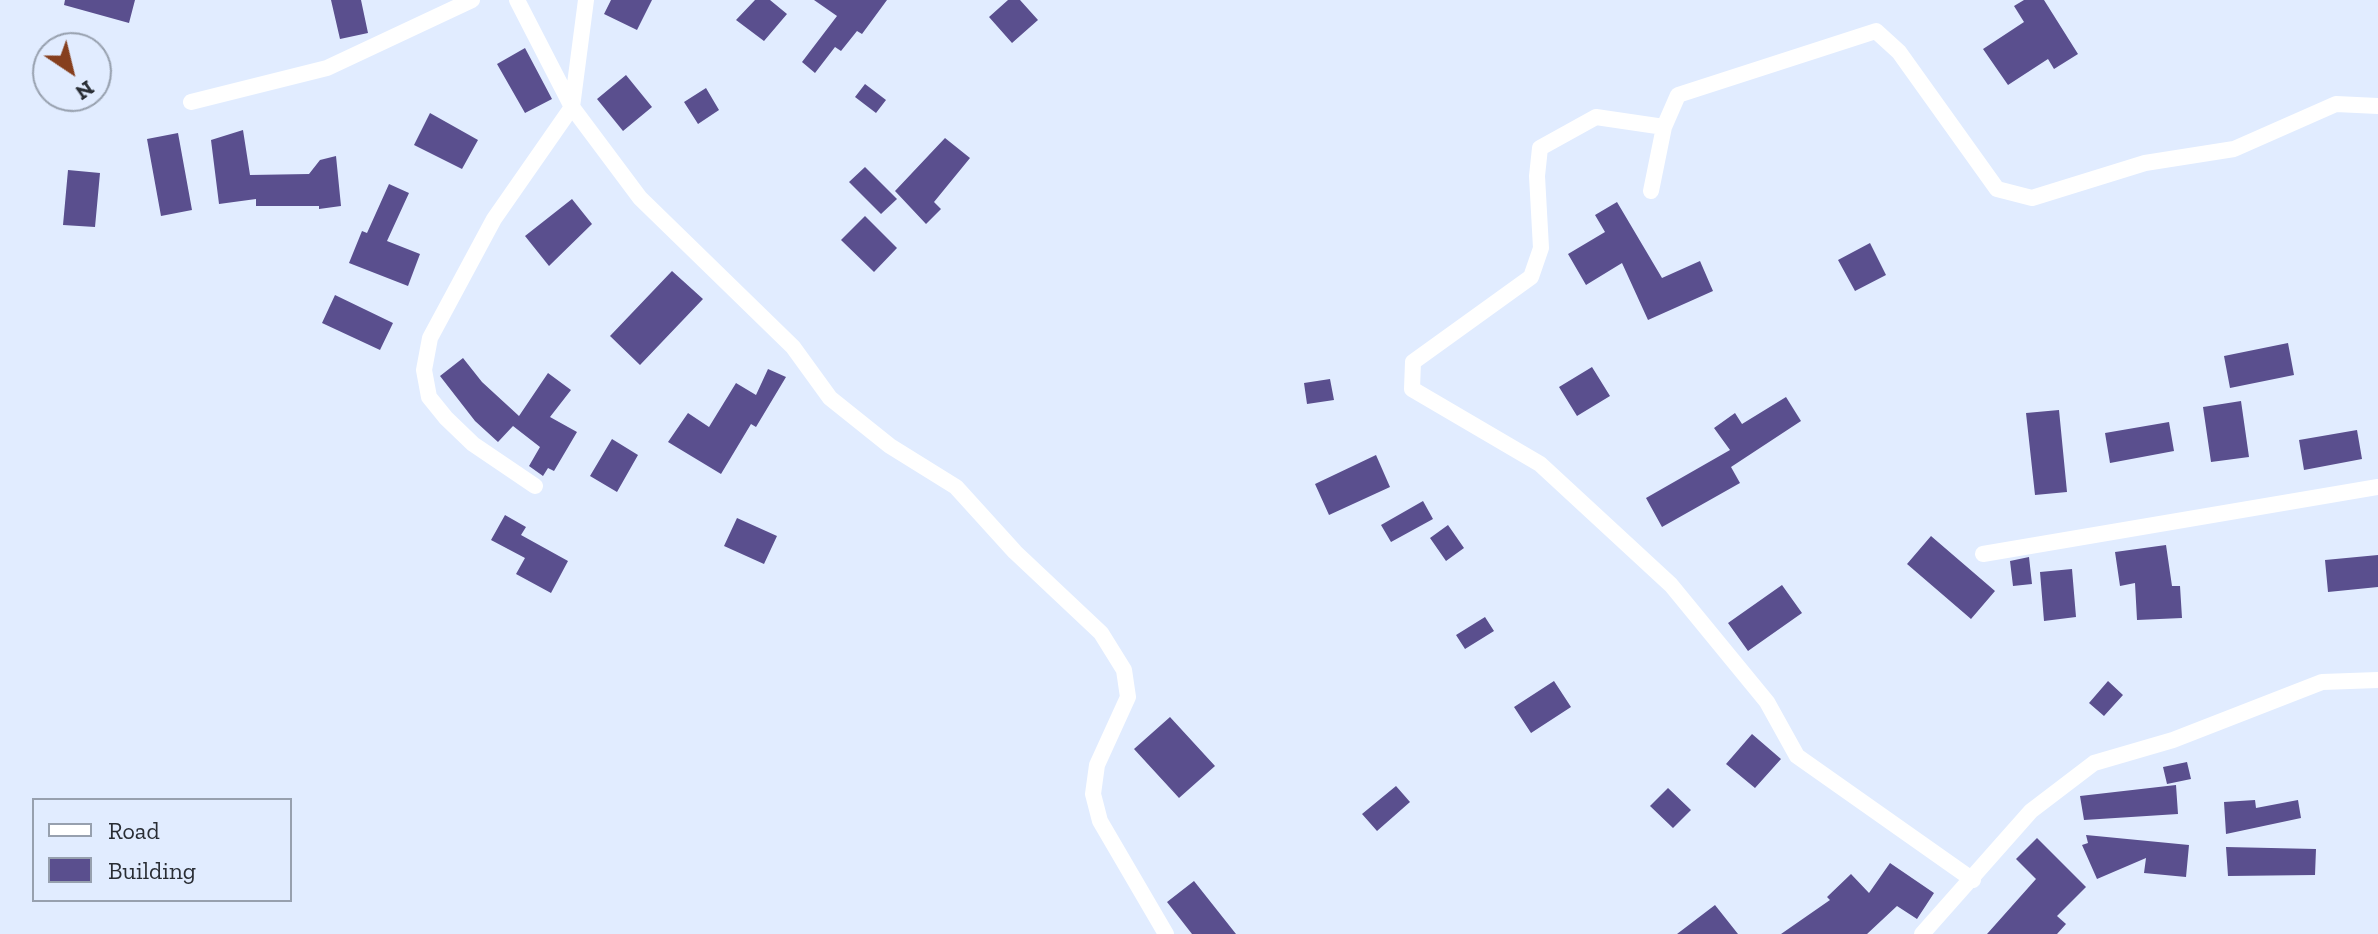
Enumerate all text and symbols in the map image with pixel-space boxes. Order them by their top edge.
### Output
north arrow [32,32,112,112]
text: N [70,75,100,106]
legend [32,798,292,902]
text: Road [108,816,160,845]
text: Building [108,856,196,885]

